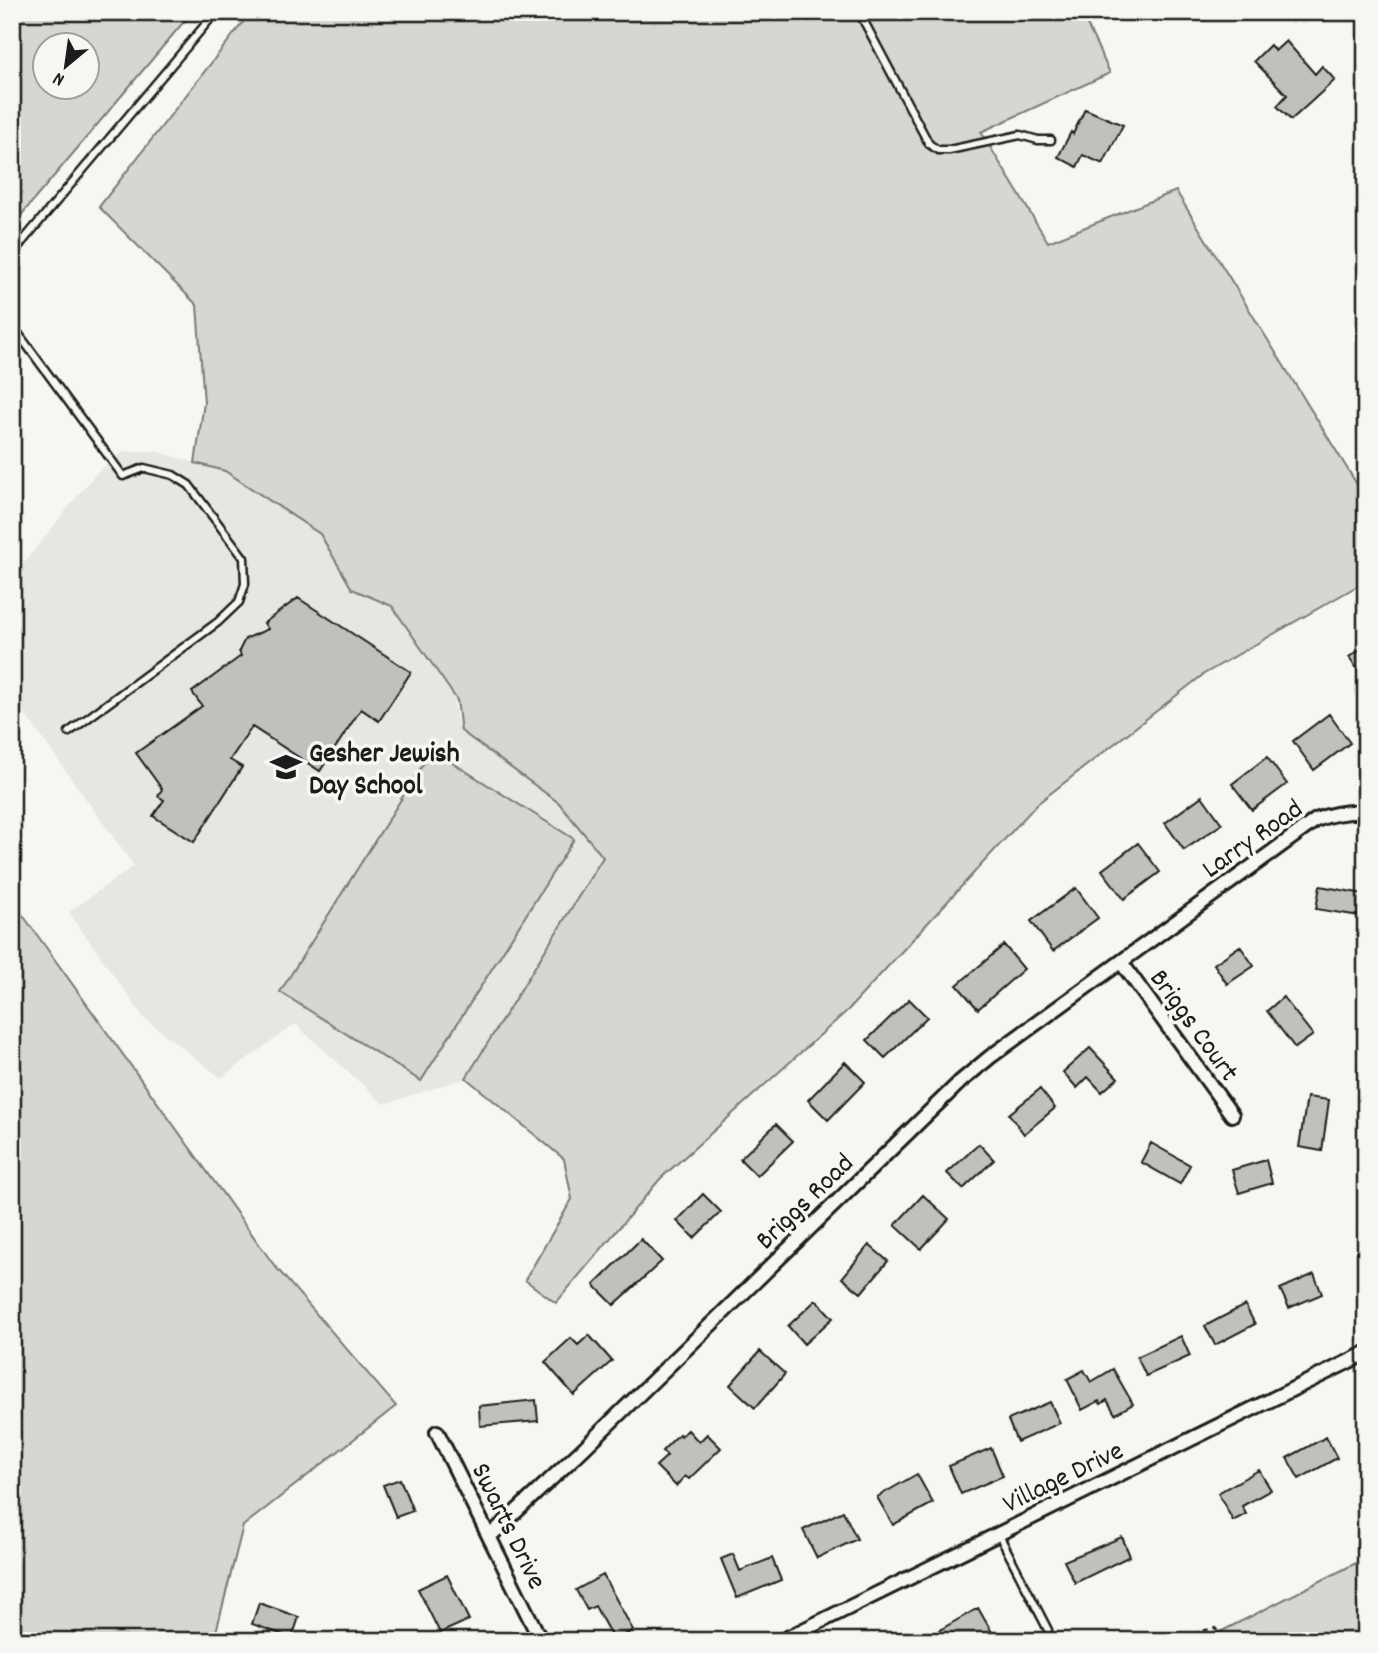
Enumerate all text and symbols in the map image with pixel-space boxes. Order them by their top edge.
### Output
north arrow [32,32,102,102]
text: N [49,64,70,92]
place label: Gesher Jewish Day School [309,736,460,808]
school or university icon: Gesher Jewish Day School [269,750,303,784]
street label: Larry Road [1195,792,1313,891]
street label: Briggs Court [1137,962,1247,1092]
street label: Briggs Road [748,1146,865,1261]
street label: Village Drive [997,1433,1131,1526]
street label: Swarts Drive [459,1457,554,1597]

